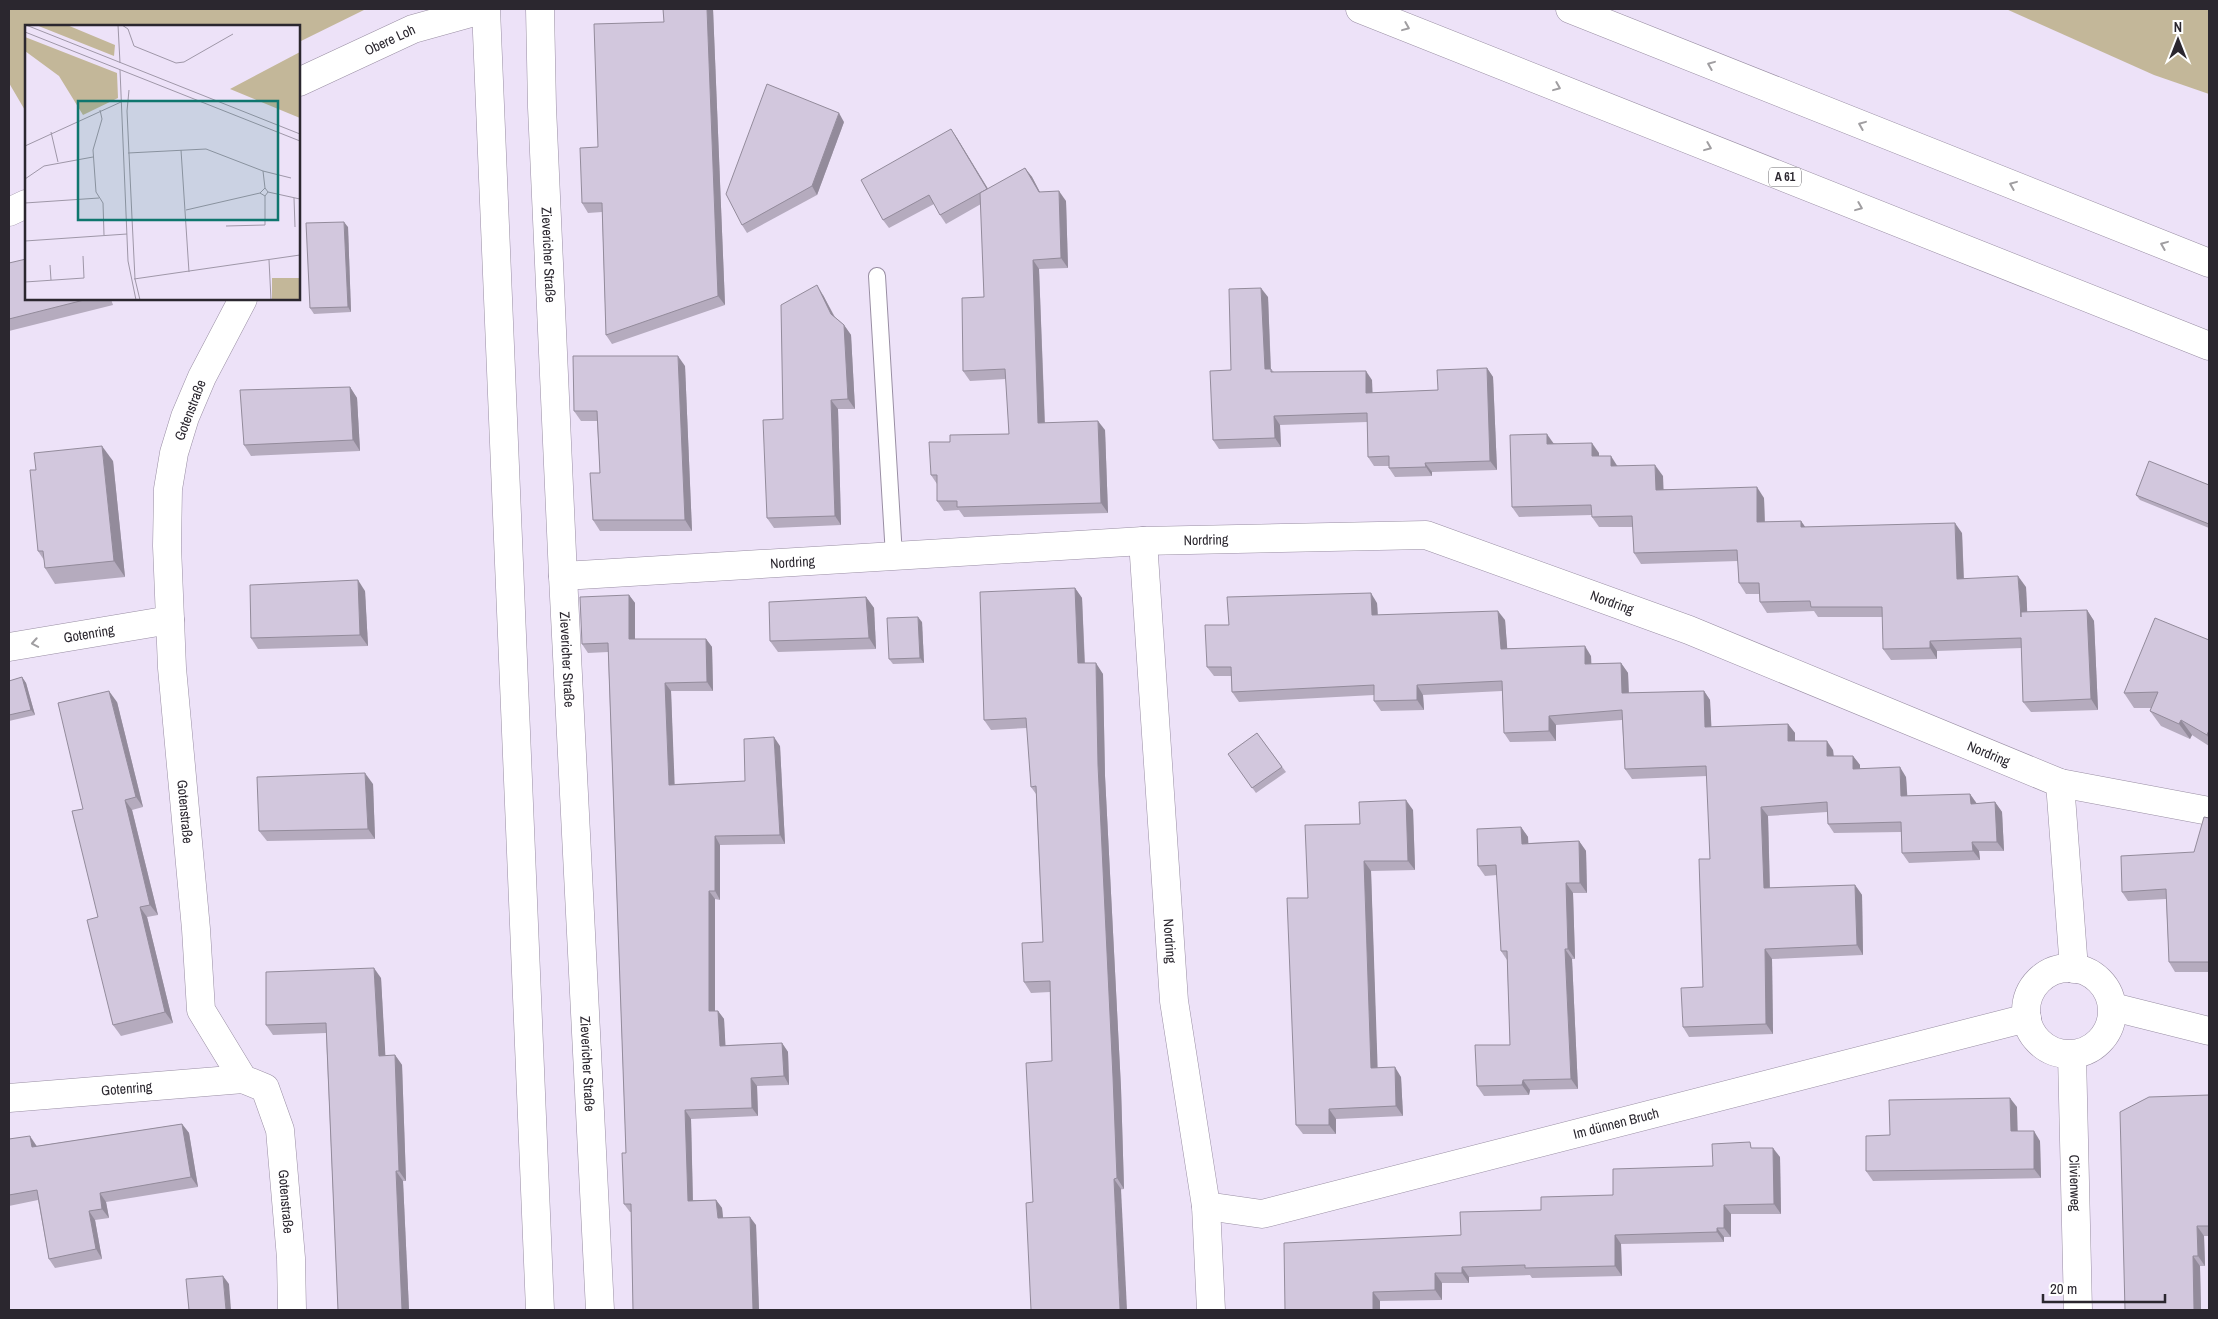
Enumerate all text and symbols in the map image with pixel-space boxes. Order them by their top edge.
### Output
north arrow [2153,15,2203,65]
text: N [2174,18,2182,36]
street label: Obere Loh [361,20,418,59]
one-way arrow [1401,21,1409,31]
inset map [25,25,300,300]
one-way arrow [1707,61,1716,71]
one-way arrow [1552,81,1560,91]
one-way arrow [1858,121,1867,131]
one-way arrow [1703,141,1712,151]
road number: A 61 [1769,168,1801,186]
one-way arrow [2009,181,2018,191]
one-way arrow [1854,201,1863,211]
street label: Zievericher Straße [537,207,560,303]
one-way arrow [2160,241,2169,251]
street label: Gotenstraße [170,377,210,443]
street label: Nordring [1183,530,1229,549]
street label: Nordring [770,552,816,572]
street label: Nordring [1588,586,1637,618]
street label: Zievericher Straße [556,611,579,708]
street label: Gotenring [62,620,116,647]
one-way arrow [31,637,40,647]
street label: Nordring [1965,737,2013,771]
street label: Gotenstraße [173,779,197,844]
street label: Nordring [1159,918,1180,965]
street label: Zievericher Straße [576,1016,599,1112]
street label: Gotenring [100,1077,153,1099]
street label: Im dünnen Bruch [1571,1104,1661,1143]
street label: Clivienweg [2065,1154,2085,1212]
street label: Gotenstraße [274,1169,298,1234]
scale bar [2043,1272,2166,1304]
text: 20 m [2050,1278,2077,1299]

